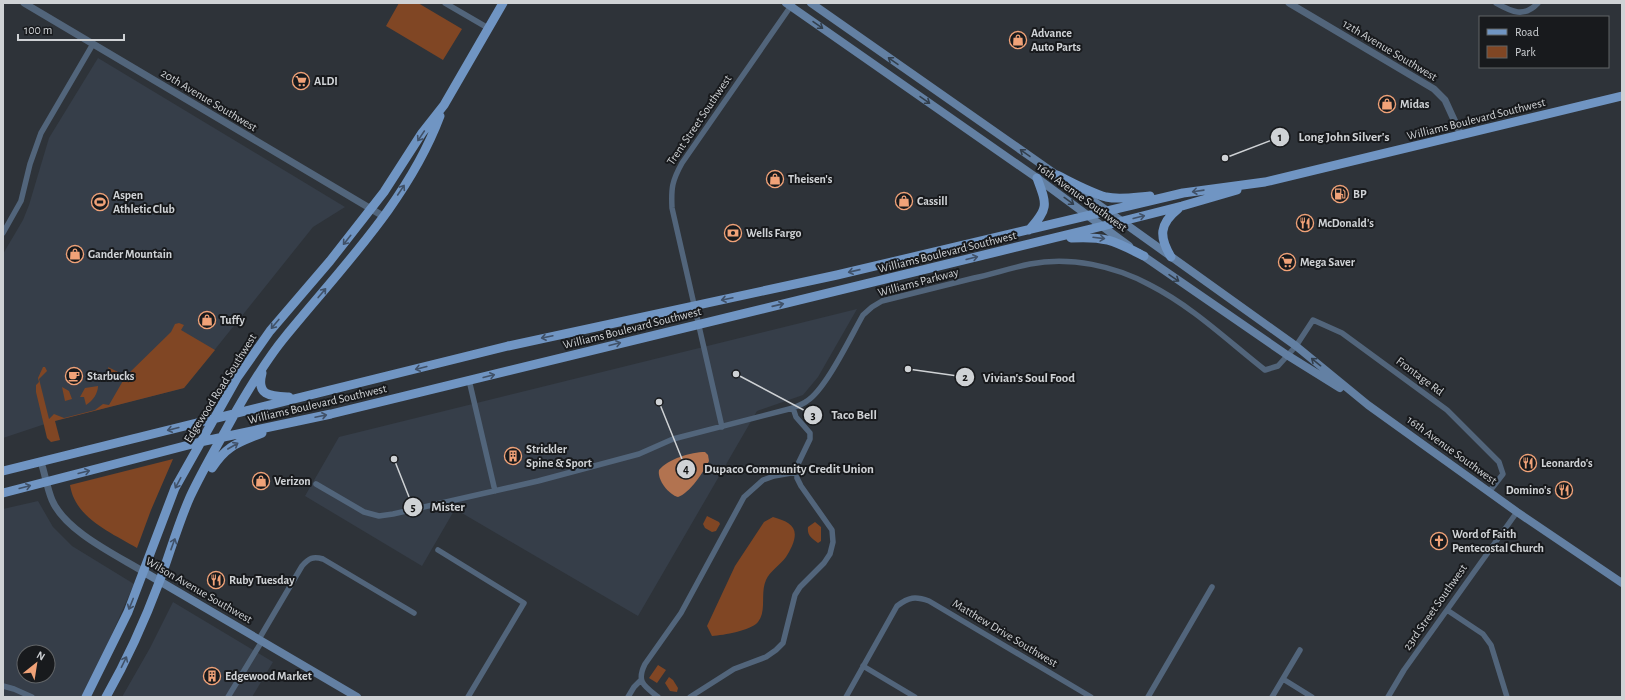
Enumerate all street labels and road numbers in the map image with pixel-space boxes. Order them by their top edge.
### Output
street label: 12th Avenue Southwest [1341,17,1439,83]
street label: 20th Avenue Southwest [159,67,259,134]
street label: Trent Street Southwest [664,73,734,167]
street label: Williams Boulevard Southwest [1406,96,1547,142]
street label: 16th Avenue Southwest [1035,160,1129,234]
street label: Williams Boulevard Southwest [877,229,1018,275]
street label: Williams Parkway [876,265,960,300]
street label: Williams Boulevard Southwest [562,305,703,351]
street label: Edgewood Road Southwest [182,331,259,445]
street label: Frontage Rd [1394,354,1446,398]
street label: Williams Boulevard Southwest [246,382,388,426]
street label: 16th Avenue Southwest [1405,413,1499,487]
street label: Wilson Avenue Southwest [144,555,255,626]
street label: 23rd Street Southwest [1401,562,1469,652]
street label: Matthew Drive Southwest [950,597,1060,669]

